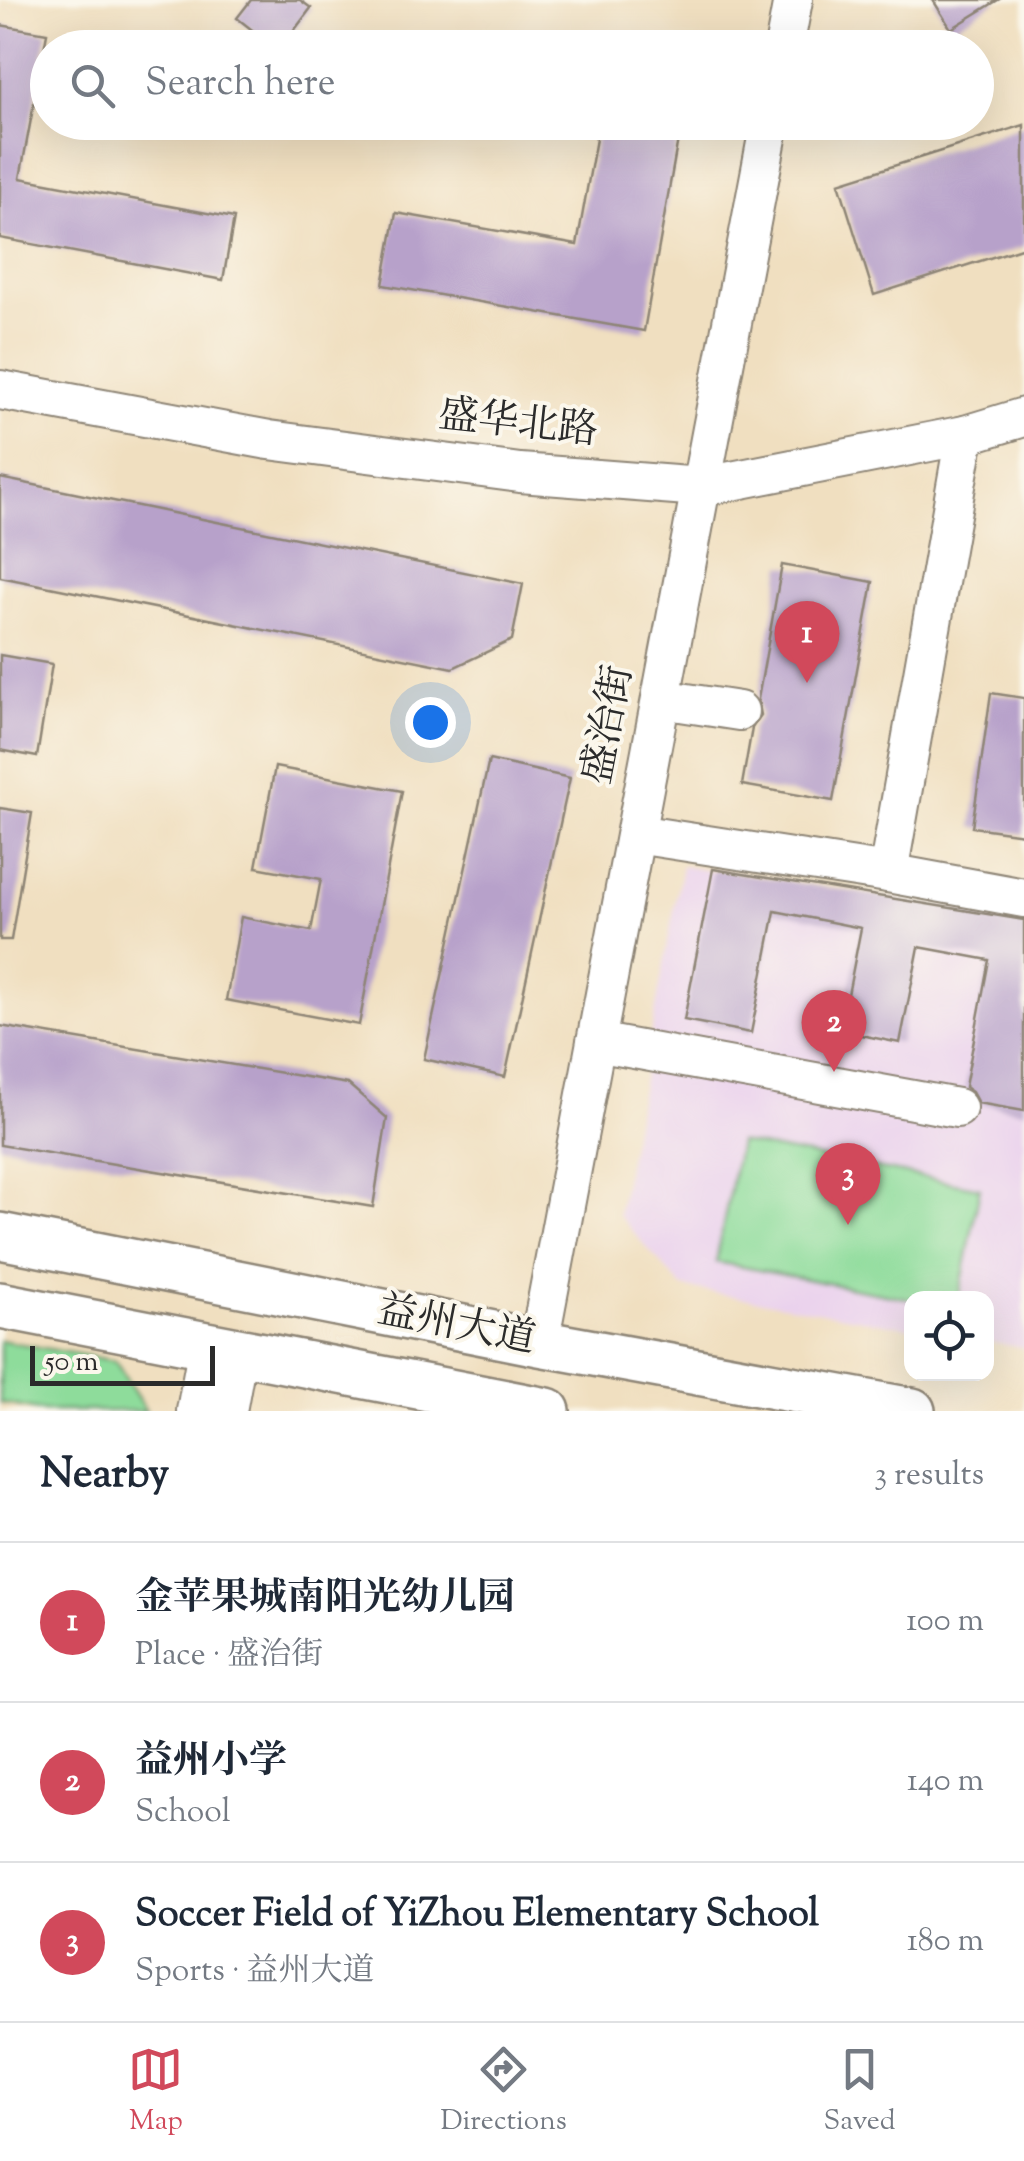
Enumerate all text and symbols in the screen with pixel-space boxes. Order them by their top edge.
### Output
search box [30,30,994,140]
icon: search [65,58,120,113]
text: Search here [145,58,336,112]
street label: 盛华北路 [435,388,601,462]
pin: 1 [774,600,840,683]
street label: 盛治街 [571,661,649,789]
your location [405,697,456,748]
pin: 2 [802,990,866,1072]
pin: 3 [816,1142,880,1225]
street label: 益州大道 [372,1284,540,1370]
map controls [904,1291,994,1381]
button: locate [904,1291,994,1381]
scale bar [30,1341,215,1386]
text: 50 m [45,1343,99,1383]
text: Nearby [40,1446,169,1506]
text: 3 results [874,1453,984,1499]
text: 金苹果城南阳光幼儿园 [135,1573,515,1627]
text: 1 [67,1599,78,1645]
text: 100 m [906,1599,984,1645]
text: Place · 盛治街 [135,1633,323,1679]
text: 益州小学 [135,1736,287,1790]
text: 2 [65,1759,80,1805]
text: 140 m [907,1759,984,1805]
text: School [135,1790,231,1836]
text: Soccer Field of YiZhou Elementary School [135,1889,819,1943]
text: 3 [66,1919,79,1965]
text: 180 m [907,1919,984,1965]
text: Sports · 益州大道 [135,1949,375,1995]
tab: Map [128,2042,183,2142]
tab: Directions [440,2042,567,2142]
tab: Saved [824,2042,896,2142]

